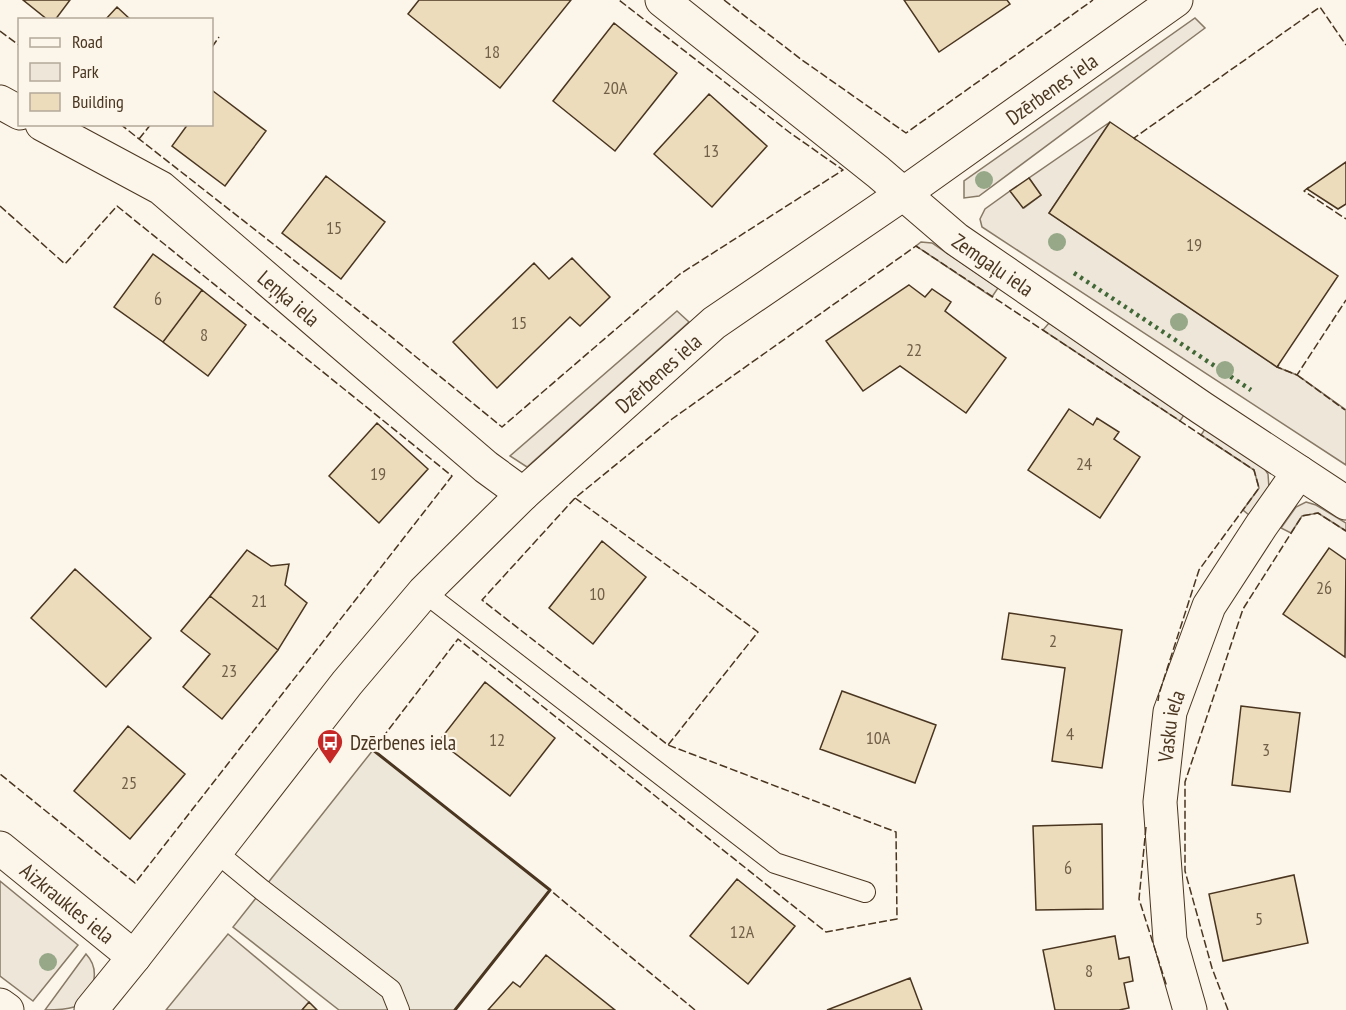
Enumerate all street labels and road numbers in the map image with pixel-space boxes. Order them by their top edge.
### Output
street label: Dzērbenes iela [1000,47,1103,130]
street label: Zemgaļu iela [947,227,1039,302]
street label: Leņķa iela [253,264,326,332]
street label: Dzērbenes iela [609,328,707,419]
street label: Vasku iela [1151,686,1190,764]
street label: Aizkraukles iela [15,857,120,949]

